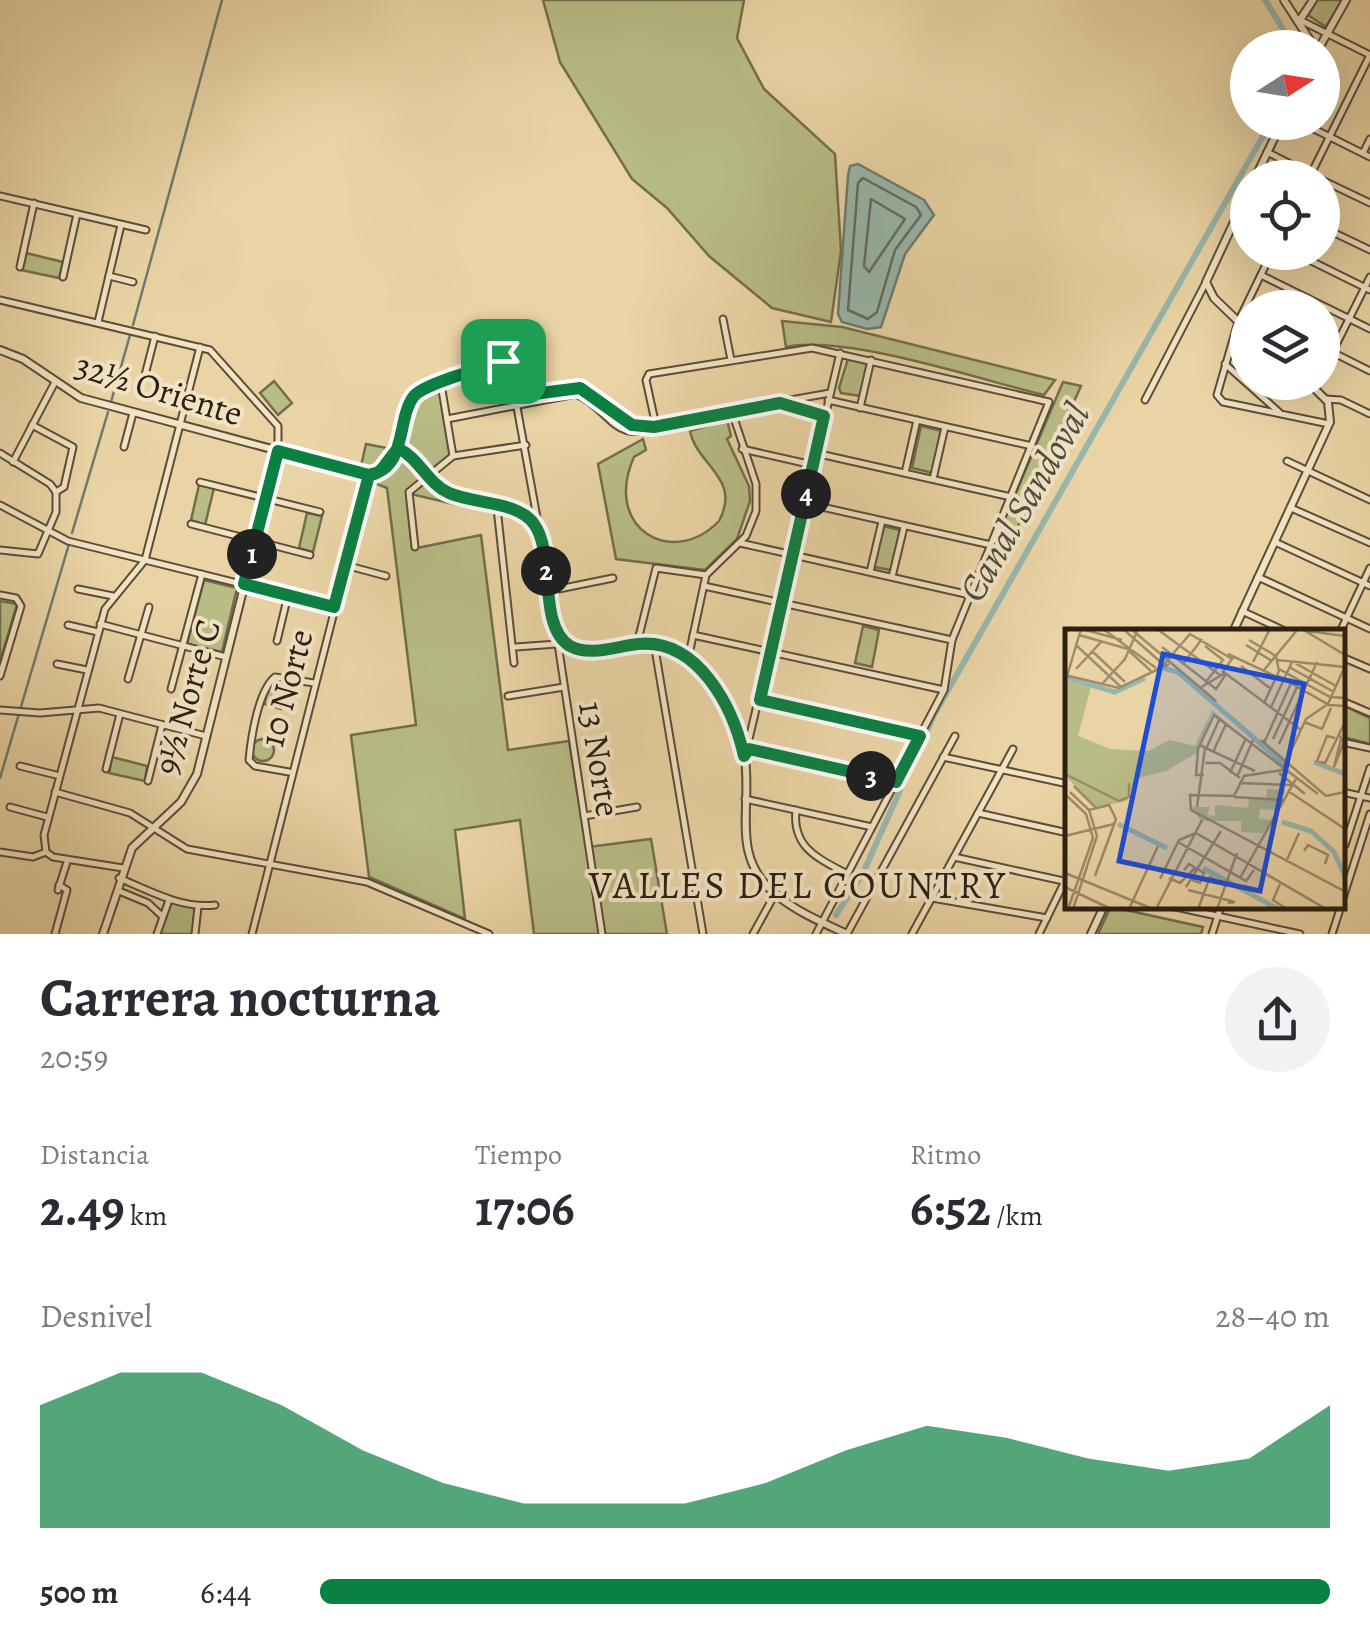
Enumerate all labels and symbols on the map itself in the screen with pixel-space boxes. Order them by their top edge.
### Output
north arrow [1230,30,1340,140]
pin [461,319,546,404]
street label: 32½ Oriente [69,341,249,437]
water label: Canal Sandoval [946,393,1102,611]
pin: 4 [781,469,831,519]
pin: 1 [227,529,277,579]
pin: 2 [521,546,571,596]
street label: 9½ Norte C [142,614,232,780]
street label: 10 Norte [247,624,325,752]
inset map [1065,629,1345,909]
street label: 13 Norte [567,698,633,820]
pin: 3 [846,751,896,801]
district label: VALLES DEL COUNTRY [588,859,1007,911]

